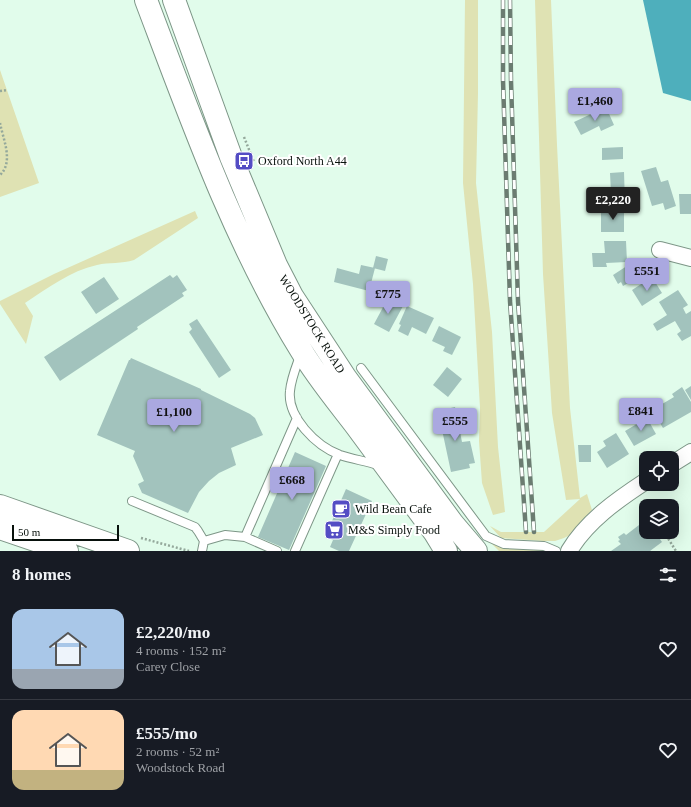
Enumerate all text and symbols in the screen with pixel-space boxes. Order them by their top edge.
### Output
pin: £1,460 [562,88,628,122]
text: £1,460 [577,93,613,108]
bus stop icon: Oxford North A44 [233,150,255,172]
place label: Oxford North A44 [258,154,347,168]
pin: £2,220 [580,187,646,221]
text: £2,220 [595,192,631,207]
pin: £551 [623,258,671,292]
text: £551 [634,263,660,278]
street label: WOODSTOCK ROAD [276,272,348,376]
pin: £775 [364,281,412,315]
text: £775 [375,286,401,301]
pin: £841 [617,398,665,432]
pin: £1,100 [141,399,207,433]
text: £841 [628,403,654,418]
text: £1,100 [156,404,192,419]
pin: £555 [431,408,479,442]
text: £555 [442,413,468,428]
map controls [639,451,679,539]
button: locate [639,451,679,491]
pin: £668 [268,467,316,501]
text: £668 [279,472,305,487]
cafe icon: Wild Bean Cafe [330,498,352,520]
button: layers [639,499,679,539]
place label: Wild Bean Cafe [355,502,432,516]
supermarket icon: M&S Simply Food [323,519,345,541]
scale bar [12,523,119,542]
place label: M&S Simply Food [348,523,440,537]
text: 50 m [18,526,40,538]
icon: filters [657,564,679,586]
text: 8 homes [12,565,71,584]
text: £2,220/mo [136,623,210,642]
icon: home [44,625,92,673]
icon: heart [657,638,679,660]
text: 4 rooms · 152 m² [136,643,226,658]
text: Carey Close [136,659,200,674]
text: £555/mo [136,724,197,743]
icon: home [44,726,92,774]
icon: heart [657,739,679,761]
text: 2 rooms · 52 m² [136,744,219,759]
text: Woodstock Road [136,760,225,775]

